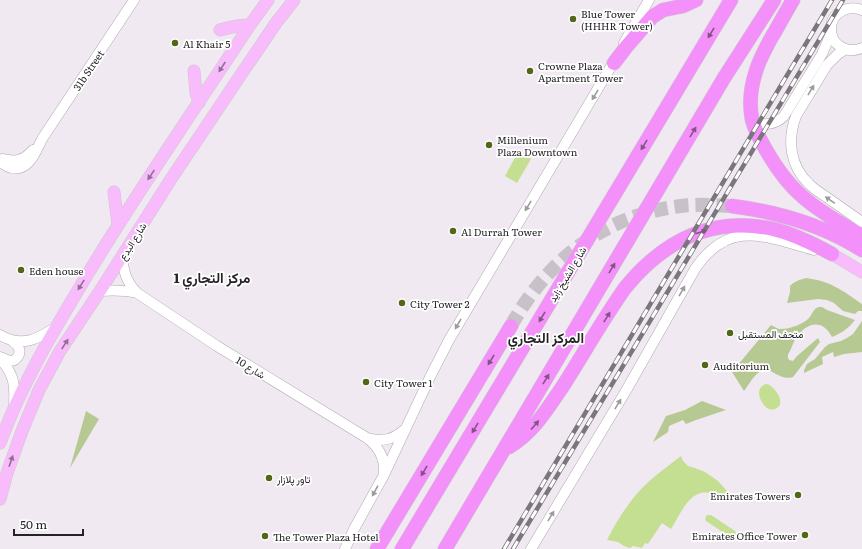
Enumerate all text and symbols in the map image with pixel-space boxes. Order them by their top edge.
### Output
place label: Blue Tower (HHHR Tower) [581,6,653,33]
marker: Blue Tower (HHHR Tower) [568,14,578,24]
one-way arrow [708,27,715,39]
place label: Al Khair 5 [183,36,230,51]
marker: Al Khair 5 [170,38,180,48]
street label: 31b Street [69,47,107,93]
place label: Crowne Plaza Apartment Tower [538,58,623,85]
one-way arrow [219,61,226,73]
marker: Crowne Plaza Apartment Tower [525,66,535,76]
one-way arrow [808,84,815,96]
one-way arrow [591,89,598,101]
one-way arrow [689,126,696,138]
place label: Millenium Plaza Downtown [497,132,578,159]
one-way arrow [641,139,648,151]
marker: Millenium Plaza Downtown [484,140,494,150]
one-way arrow [147,170,155,181]
one-way arrow [825,196,835,204]
one-way arrow [525,200,532,212]
street label: شارع البدع [114,219,150,263]
place label: Al Durrah Tower [461,224,542,239]
marker: Al Durrah Tower [448,226,458,236]
one-way arrow [695,229,707,235]
street label: شارع الشيخ زايد [545,243,590,305]
one-way arrow [609,262,616,274]
place label: Eden house [29,263,84,278]
marker: Eden house [16,265,26,275]
district label: مركز التجاري 1 [174,267,251,290]
one-way arrow [77,280,85,290]
one-way arrow [679,285,686,297]
place label: City Tower 2 [410,296,470,311]
marker: City Tower 2 [397,298,407,308]
one-way arrow [538,311,545,323]
one-way arrow [603,311,610,323]
one-way arrow [454,319,461,330]
place label: متحف المستقبل [738,326,803,341]
district label: المركز التجاري [508,327,584,350]
marker: متحف المستقبل [725,328,735,338]
one-way arrow [62,338,69,350]
street label: شارع 10 [233,352,269,382]
one-way arrow [487,354,494,366]
place label: Auditorium [713,358,770,373]
marker: Auditorium [700,360,710,370]
one-way arrow [542,374,550,384]
place label: City Tower 1 [374,375,433,390]
marker: City Tower 1 [361,377,371,387]
one-way arrow [614,398,621,410]
one-way arrow [530,420,540,430]
one-way arrow [471,422,478,434]
one-way arrow [8,455,14,467]
one-way arrow [420,465,427,477]
place label: تاور پلازار [276,471,310,487]
marker: تاور پلازار [264,473,274,483]
one-way arrow [371,485,378,497]
place label: Emirates Towers [710,488,790,503]
marker: Emirates Towers [793,490,803,500]
one-way arrow [548,510,555,522]
scale bar [14,511,83,537]
text: 50 m [20,515,47,533]
place label: Emirates Office Tower [692,528,797,543]
place label: The Tower Plaza Hotel [273,529,379,544]
marker: Emirates Office Tower [800,530,810,540]
marker: The Tower Plaza Hotel [260,531,270,541]

